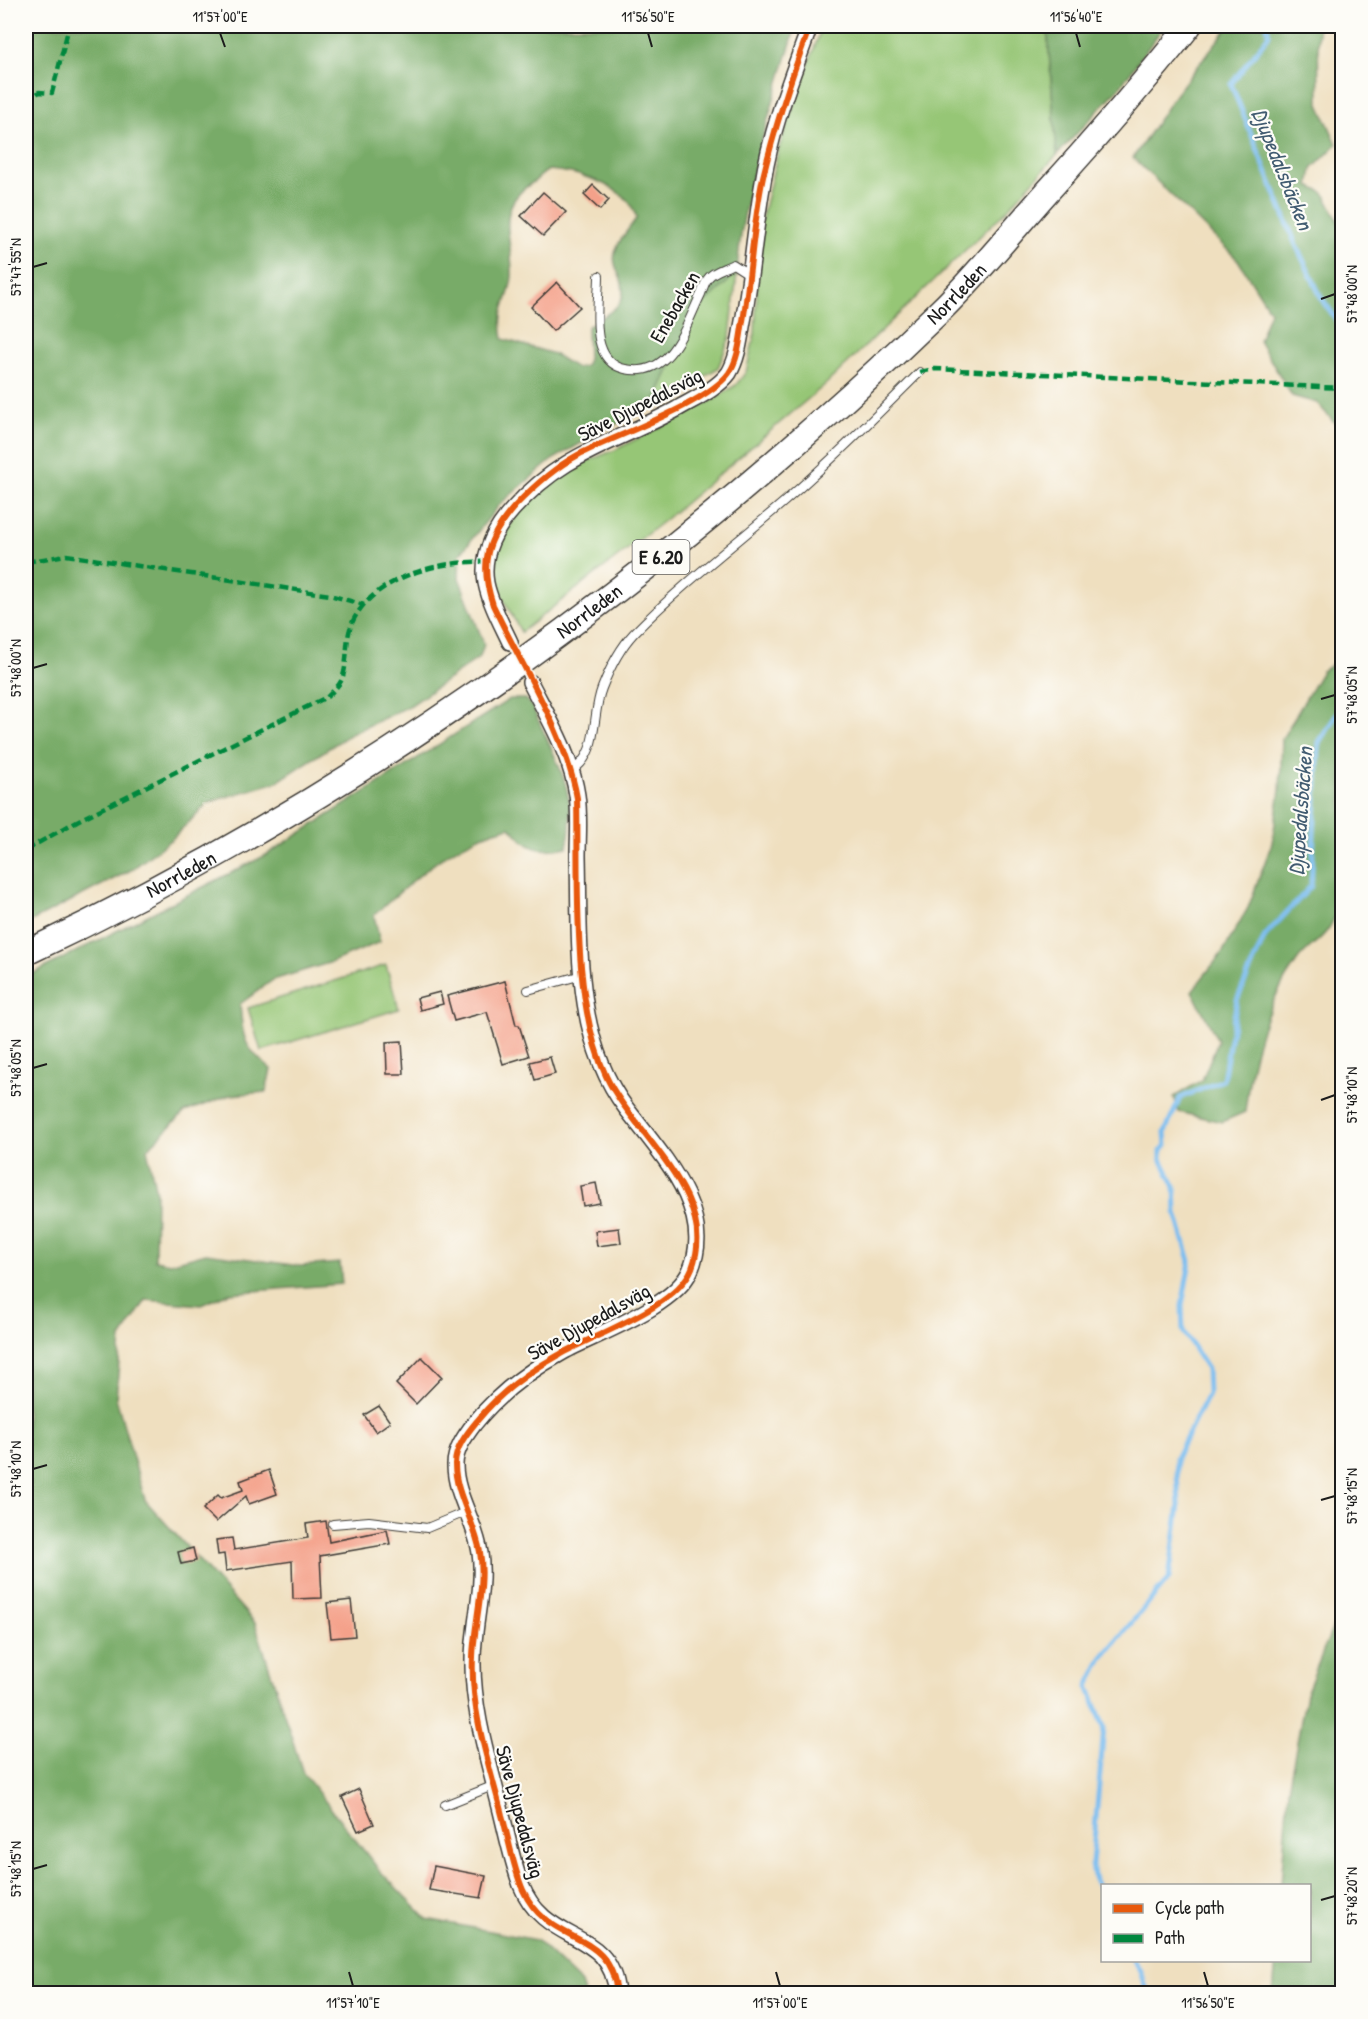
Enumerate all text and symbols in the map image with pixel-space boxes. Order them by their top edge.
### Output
text: 11°57'00"E [192,6,248,27]
text: 11°56'50"E [621,6,675,27]
text: 11°56'40"E [1050,6,1103,27]
water label: Djupedalsbäcken [1245,104,1322,236]
text: 57°47'55"N [5,238,26,296]
street label: Norrleden [920,256,993,331]
street label: Enebacken [642,265,707,348]
text: 57°48'00"N [1341,265,1362,323]
street label: Säve Djupedalsväg [573,361,707,448]
road number: E 6.20 [632,540,690,574]
street label: Norrleden [550,576,628,645]
text: 57°48'00"N [5,639,26,697]
text: 57°48'05"N [1341,666,1362,724]
water label: Djupedalsbäcken [1281,744,1320,876]
street label: Norrleden [141,843,221,905]
text: 57°48'05"N [5,1039,26,1097]
text: 57°48'10"N [1341,1067,1362,1123]
street label: Säve Djupedalsväg [522,1276,655,1367]
text: 57°48'10"N [5,1441,26,1497]
text: 57°48'15"N [1341,1468,1362,1524]
street label: Säve Djupedalsväg [489,1742,552,1881]
text: 57°48'15"N [5,1841,26,1897]
text: 57°48'20"N [1341,1867,1362,1925]
legend [1101,1884,1311,1962]
text: Cycle path [1155,1895,1225,1920]
text: Path [1155,1925,1185,1950]
text: 11°57'10"E [326,1992,380,2013]
text: 11°57'00"E [752,1992,808,2013]
text: 11°56'50"E [1181,1992,1235,2013]

